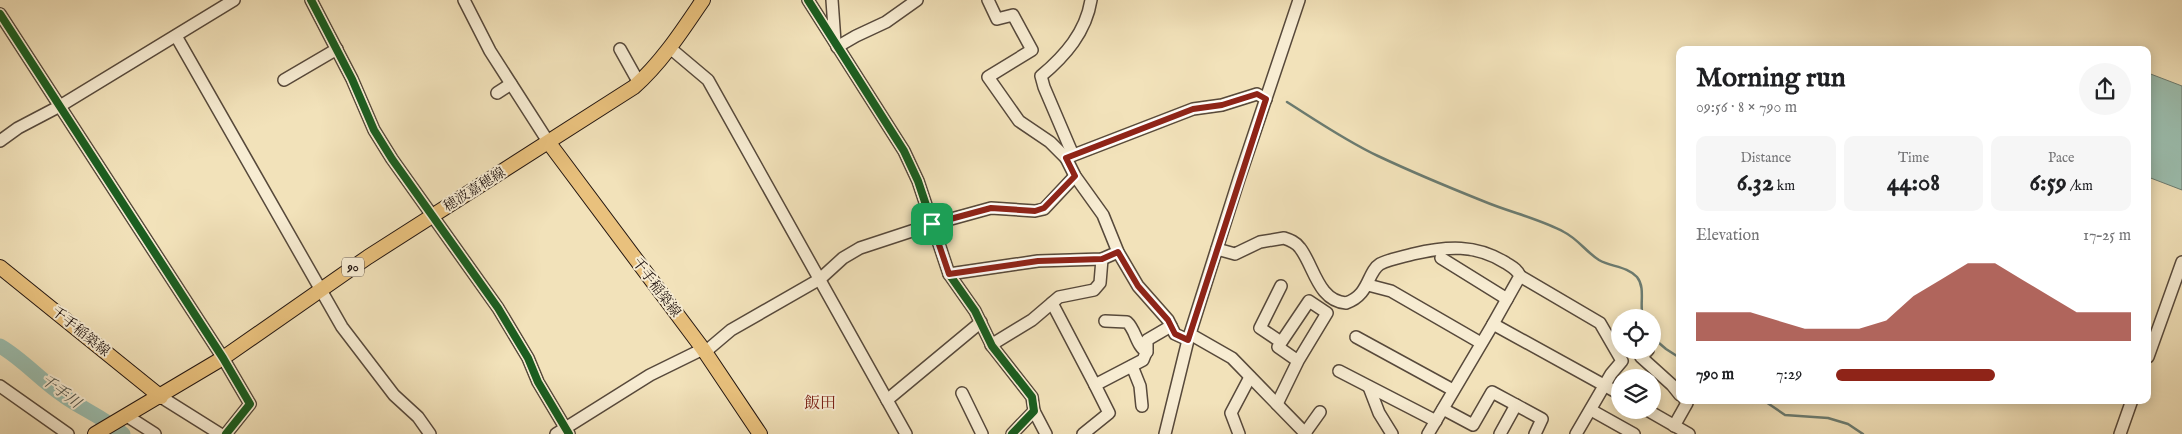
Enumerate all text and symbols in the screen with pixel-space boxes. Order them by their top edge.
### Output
text: Morning run [1696,61,1846,96]
button: share [2079,63,2131,115]
text: 09:56 · 8 × 790 m [1696,98,1797,118]
text: Distance [1741,149,1791,167]
text: Time [1898,149,1929,167]
text: Pace [2048,149,2074,167]
street label: 穂波嘉穂線 [440,164,509,216]
text: 6.32 [1737,167,1774,199]
text: 44:08 [1887,167,1940,199]
text: 6:59 [2030,167,2067,199]
text: km [1774,177,1795,195]
text: /km [2067,177,2093,195]
pin [911,203,953,245]
icon: arrive [918,210,946,238]
text: Elevation [1696,226,1759,246]
text: 17–25 m [2083,226,2131,246]
street label: 千手稲築線 [628,254,684,321]
road number: 90 [342,258,364,276]
street label: 千手稲築線 [48,303,113,361]
map controls [1611,309,1661,419]
button: locate [1611,309,1661,359]
text: 790 m [1696,365,1734,385]
text: 7:29 [1776,365,1802,385]
button: layers [1611,369,1661,419]
water label: 千手川 [37,370,86,414]
district label: 飯田 [804,394,836,414]

